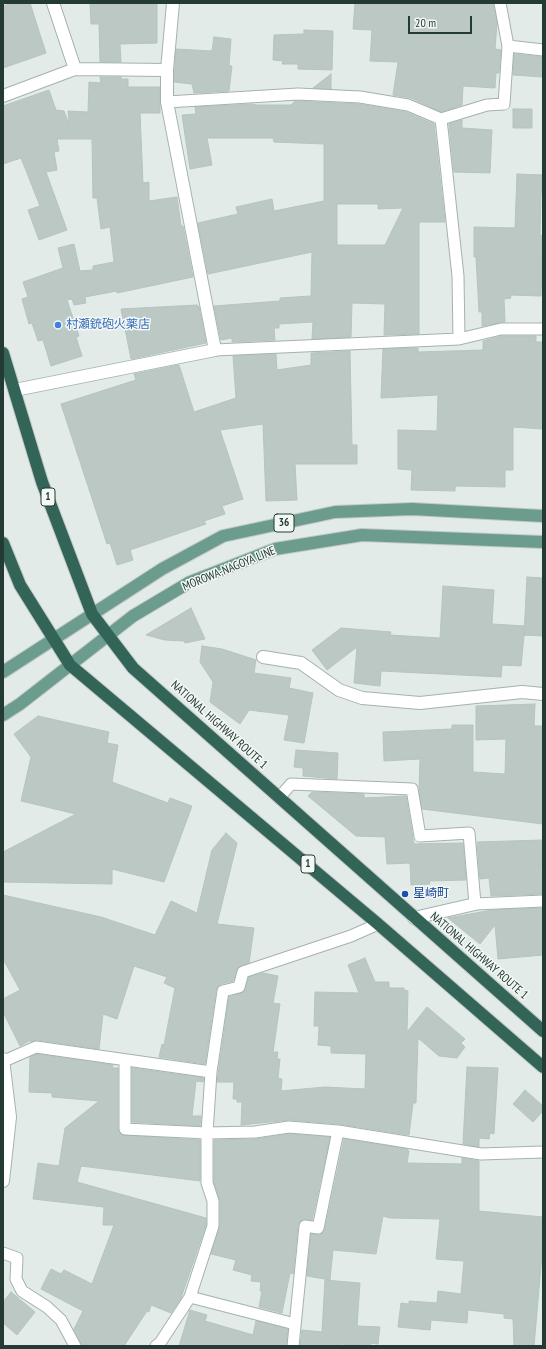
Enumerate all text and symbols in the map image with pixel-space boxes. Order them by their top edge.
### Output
scale bar [410,8,474,34]
text: 20 m [415,15,436,30]
place label: 村瀬銃砲火薬店 [66,318,150,332]
marker: 村瀬銃砲火薬店 [53,320,63,330]
road number: 1 [41,488,55,506]
road number: 36 [274,514,294,532]
street label: MOROWA-NAGOYA LINE [180,544,278,594]
street label: NATIONAL HIGHWAY ROUTE 1 [168,678,270,772]
road number: 1 [301,855,315,873]
place label: 星崎町 [413,887,449,901]
marker: 星崎町 [400,889,410,899]
street label: NATIONAL HIGHWAY ROUTE 1 [427,910,531,1002]

